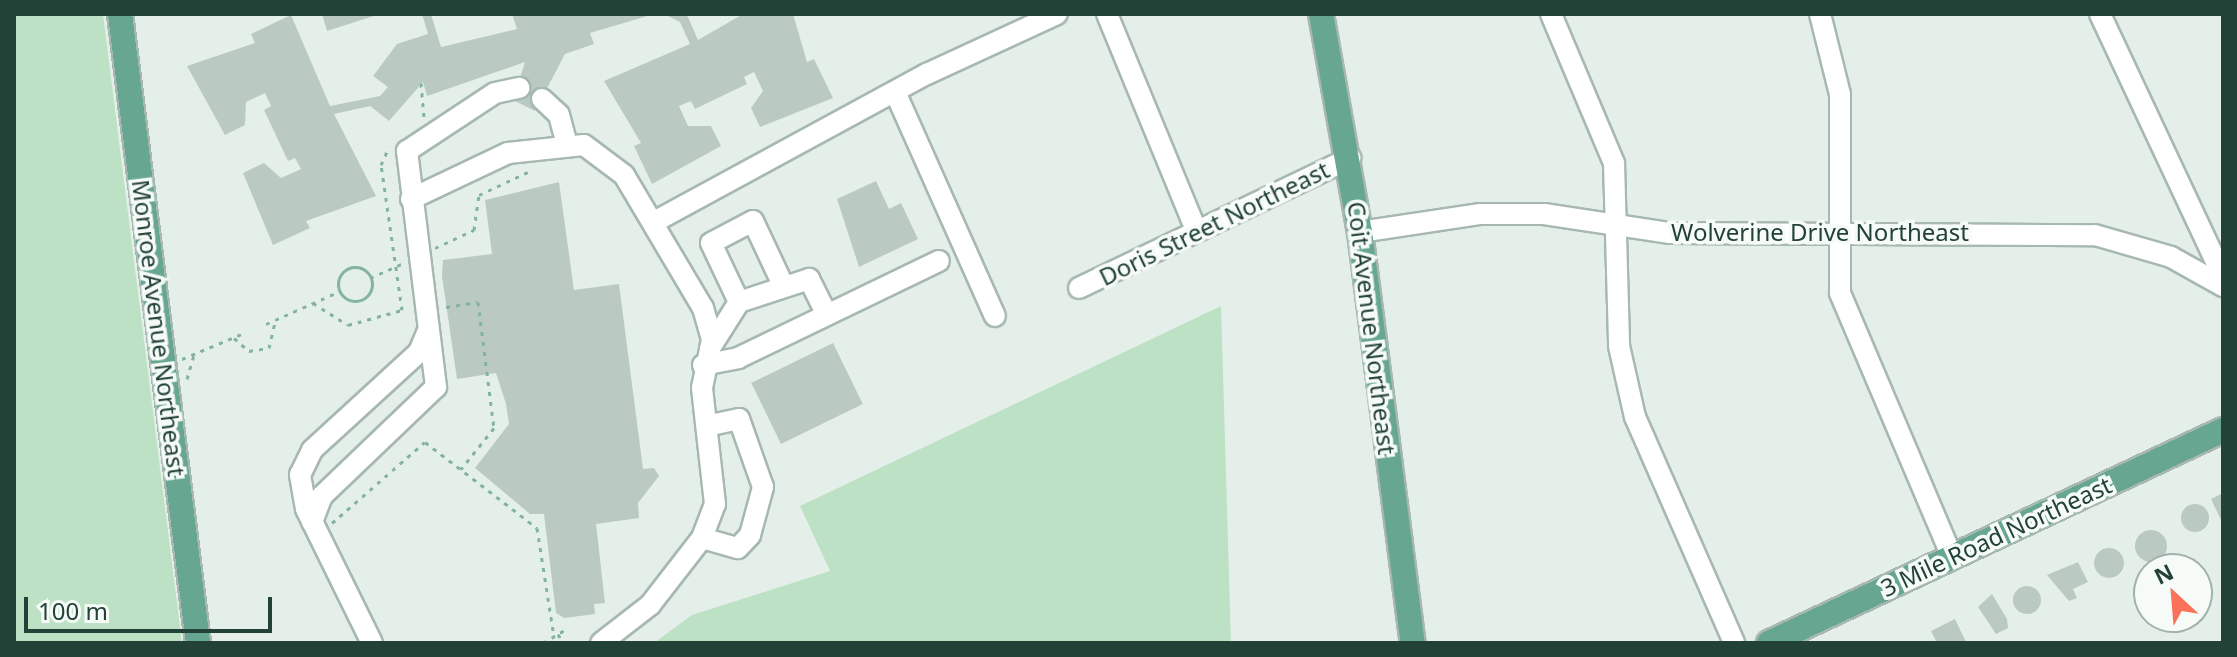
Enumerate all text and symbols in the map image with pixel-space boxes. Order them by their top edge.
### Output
street label: Doris Street Northeast [1094,155,1334,291]
street label: Monroe Avenue Northeast [127,178,191,478]
street label: Coit Avenue Northeast [1342,200,1402,456]
street label: Wolverine Drive Northeast [1671,218,1969,246]
street label: 3 Mile Road Northeast [1876,470,2116,602]
north arrow [2133,553,2213,633]
text: N [2149,556,2178,591]
scale bar [28,581,276,631]
text: 100 m [38,594,108,627]

